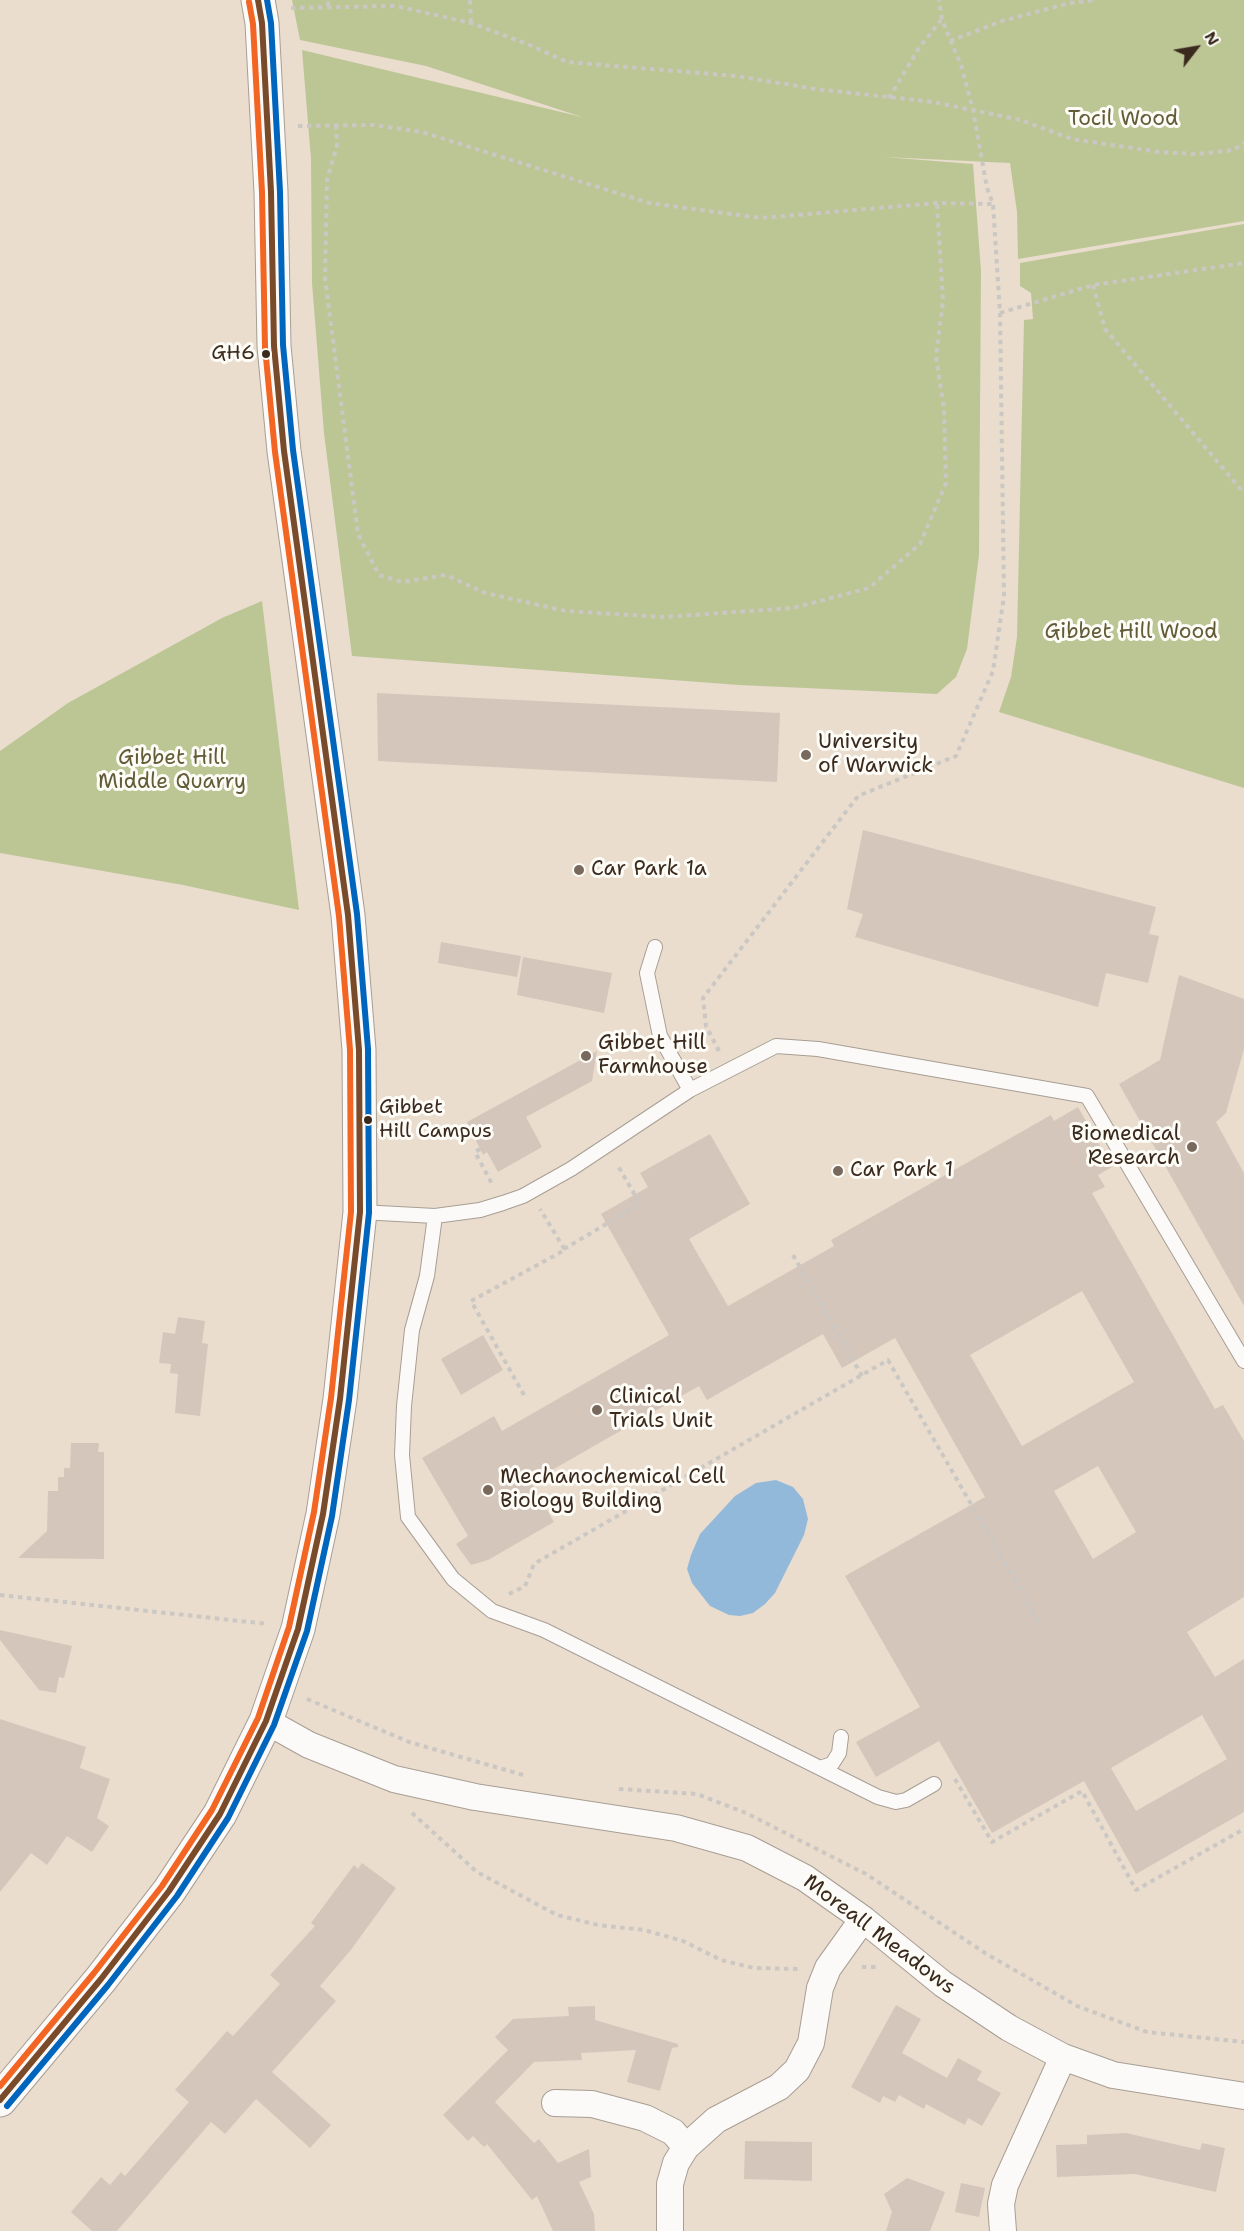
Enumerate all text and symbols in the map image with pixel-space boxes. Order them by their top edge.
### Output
north arrow [1166,18,1226,78]
text: N [1200,28,1224,49]
park label: Tocil Wood [1068,107,1178,133]
place label: GH6 [211,342,255,366]
marker: GH6 [260,348,272,360]
park label: Gibbet Hill Wood [1044,620,1218,646]
place label: University of Warwick [818,730,933,780]
park label: Gibbet Hill Middle Quarry [98,746,246,796]
marker: University of Warwick [799,748,813,762]
place label: Car Park 1a [591,857,707,883]
marker: Car Park 1a [572,863,586,877]
place label: Gibbet Hill Farmhouse [598,1031,708,1081]
marker: Gibbet Hill Farmhouse [579,1049,593,1063]
place label: Gibbet Hill Campus [379,1096,492,1143]
marker: Gibbet Hill Campus [362,1114,374,1126]
place label: Biomedical Research [1071,1122,1180,1172]
marker: Biomedical Research [1185,1140,1199,1154]
place label: Car Park 1 [850,1158,953,1184]
marker: Car Park 1 [831,1164,845,1178]
place label: Clinical Trials Unit [609,1385,713,1435]
marker: Clinical Trials Unit [590,1403,604,1417]
place label: Mechanochemical Cell Biology Building [500,1465,725,1515]
marker: Mechanochemical Cell Biology Building [481,1483,495,1497]
street label: Moreall Meadows [798,1870,960,2000]

